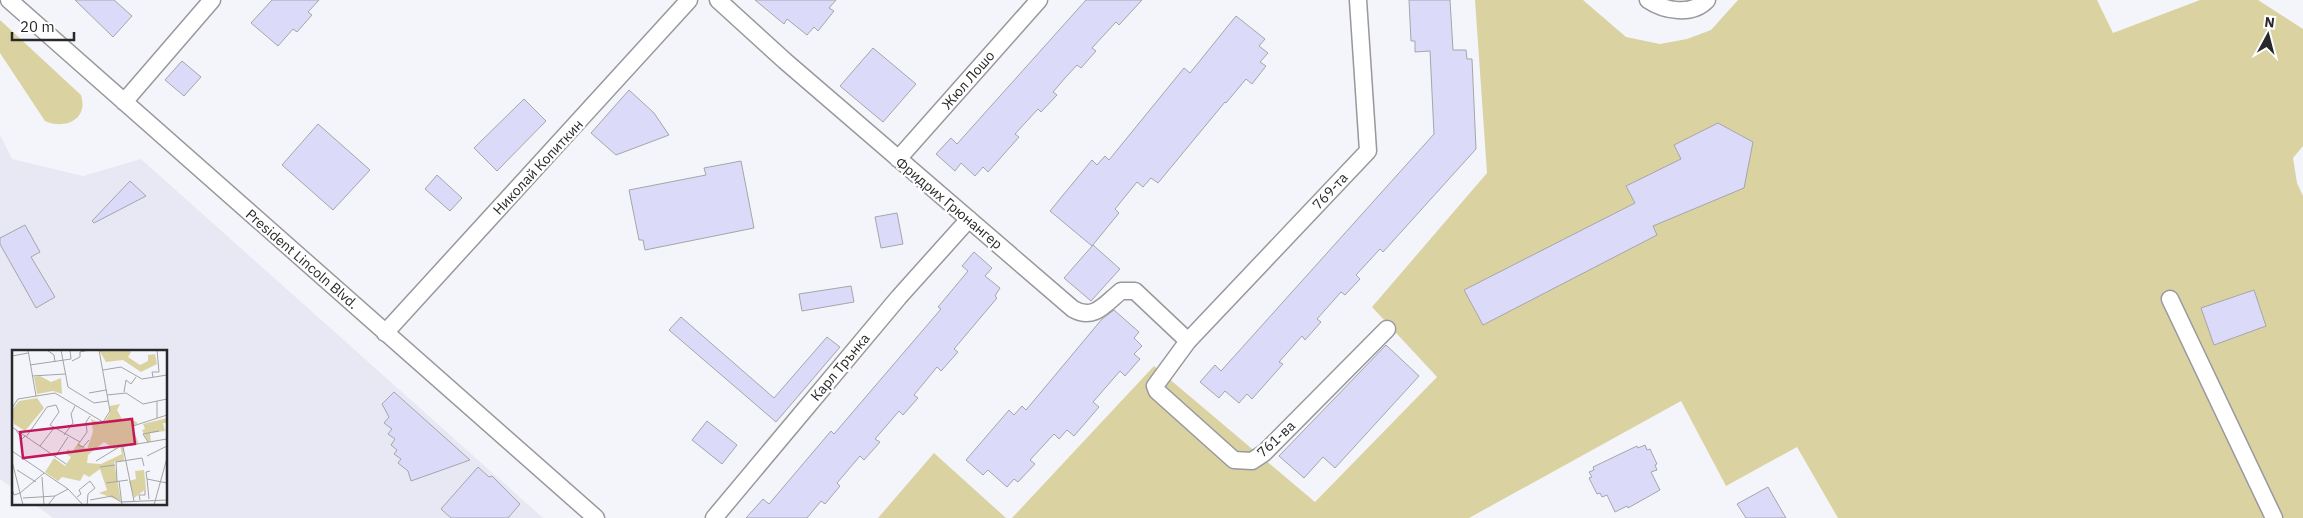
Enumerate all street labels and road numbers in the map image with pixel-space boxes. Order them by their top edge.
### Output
street label: Жюл Лошо [938,47,999,113]
street label: Николай Копиткин [489,115,587,219]
street label: Фридрих Грюнангер [892,153,1006,253]
street label: 769-та [1308,168,1352,213]
street label: President Lincoln Blvd. [242,205,362,313]
street label: Карл Трънка [806,329,874,405]
street label: 761-ва [1253,416,1299,461]

